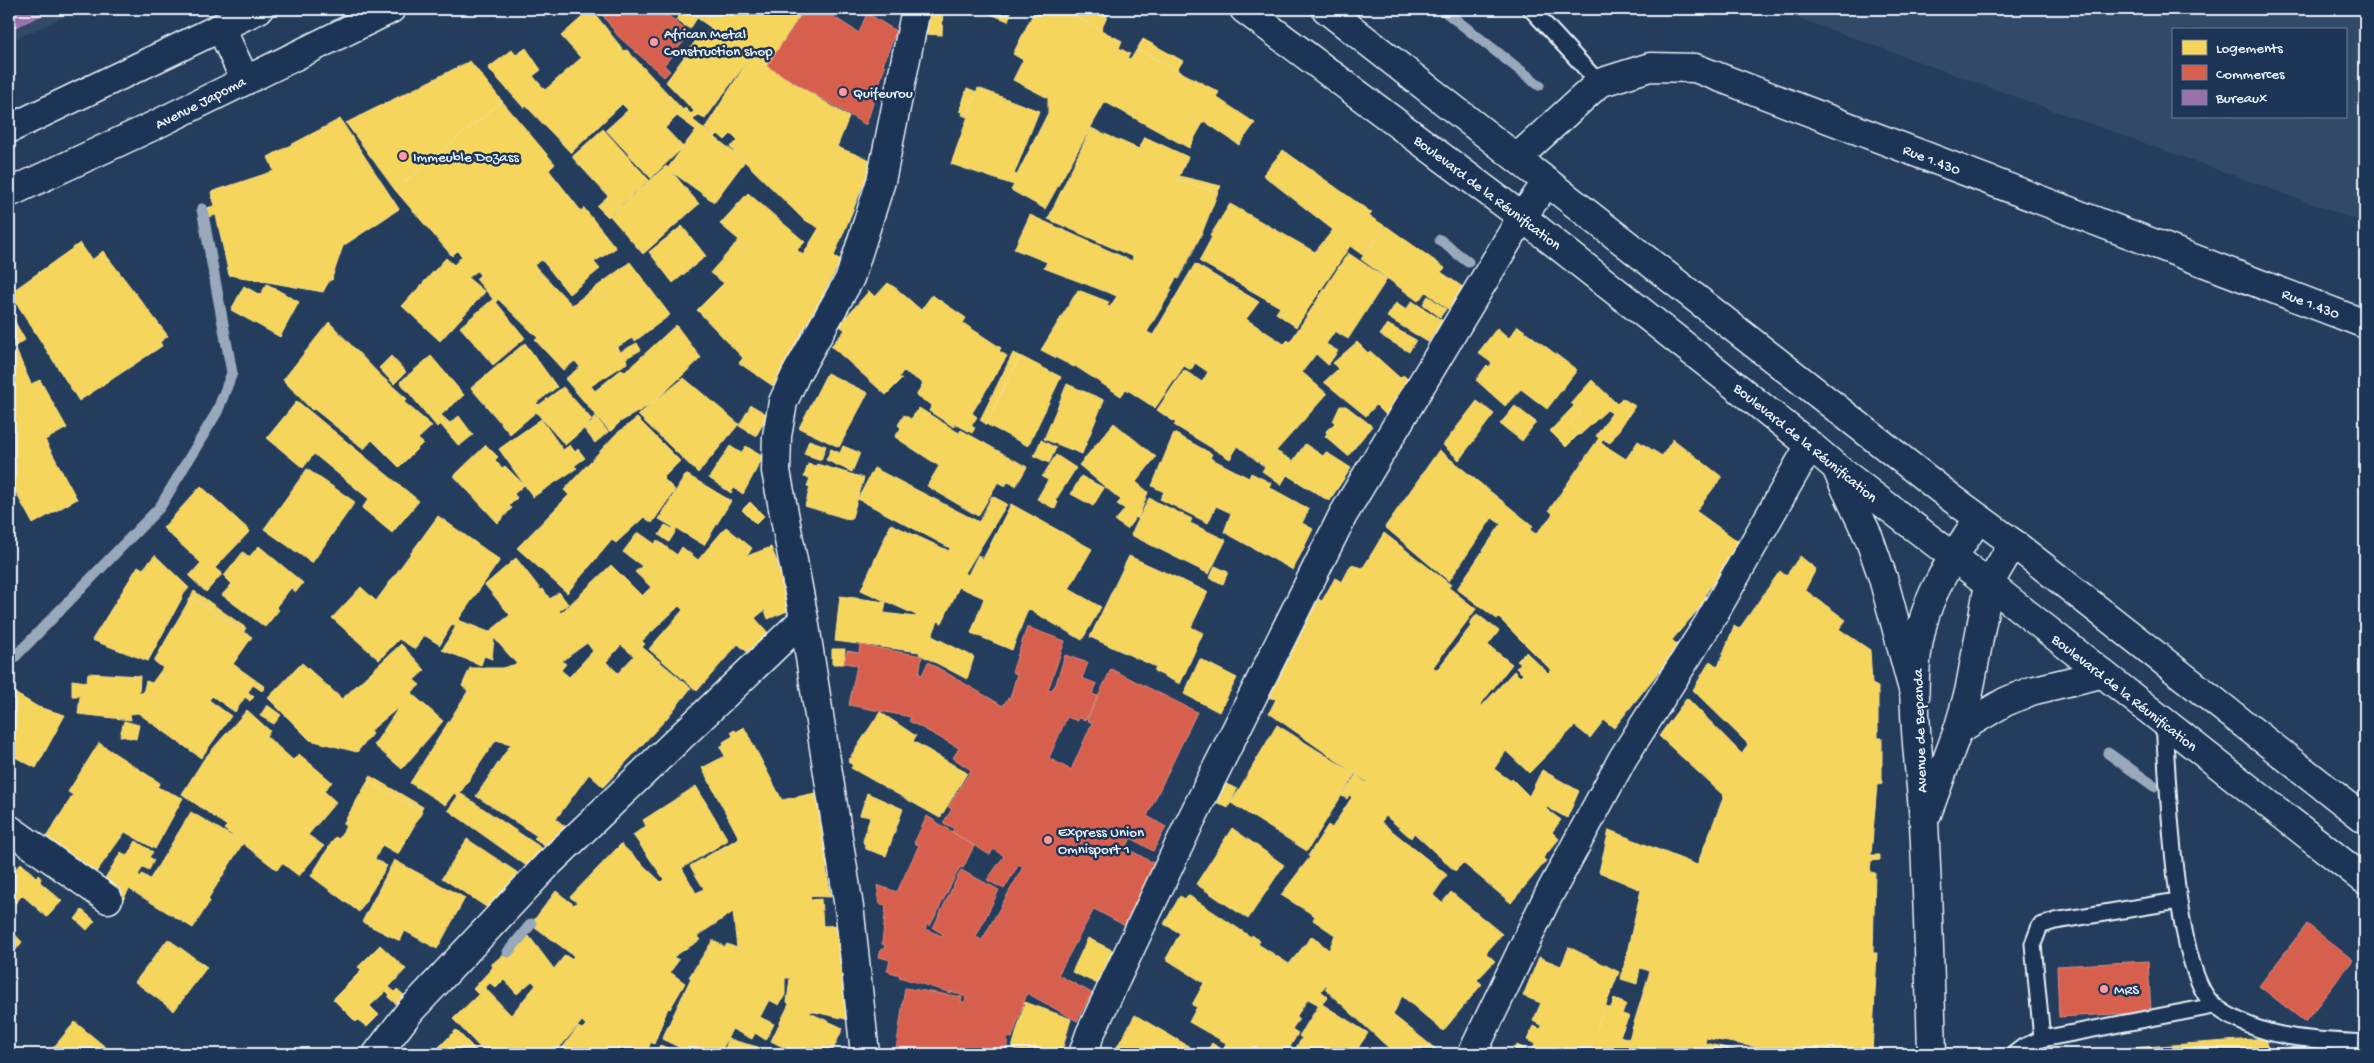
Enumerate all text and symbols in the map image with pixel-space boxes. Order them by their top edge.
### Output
place label: African Metal Construction shop [664,26,773,61]
legend [2172,28,2346,118]
marker: African Metal Construction shop [648,36,660,48]
text: Logements [2216,40,2283,58]
text: Commerces [2216,66,2285,84]
street label: Avenue Japoma [153,73,250,134]
place label: Quifeurou [853,85,913,103]
marker: Quifeurou [837,86,849,98]
text: Bureaux [2215,90,2267,108]
street label: Boulevard de la Réunification [1409,132,1564,255]
street label: Rue 1.430 [1900,142,1963,180]
place label: Immeuble Dozass [413,149,519,167]
marker: Immeuble Dozass [397,150,409,162]
street label: Rue 1.430 [2279,286,2342,324]
street label: Boulevard de la Réunification [1728,379,1880,507]
street label: Boulevard de la Réunification [2047,630,2200,756]
street label: Avenue de Bepanda [1910,668,1932,793]
place label: Express Union Omnisport 1 [1058,824,1144,859]
marker: Express Union Omnisport 1 [1042,834,1054,846]
place label: MRS [2114,982,2139,1000]
marker: MRS [2098,983,2110,995]

